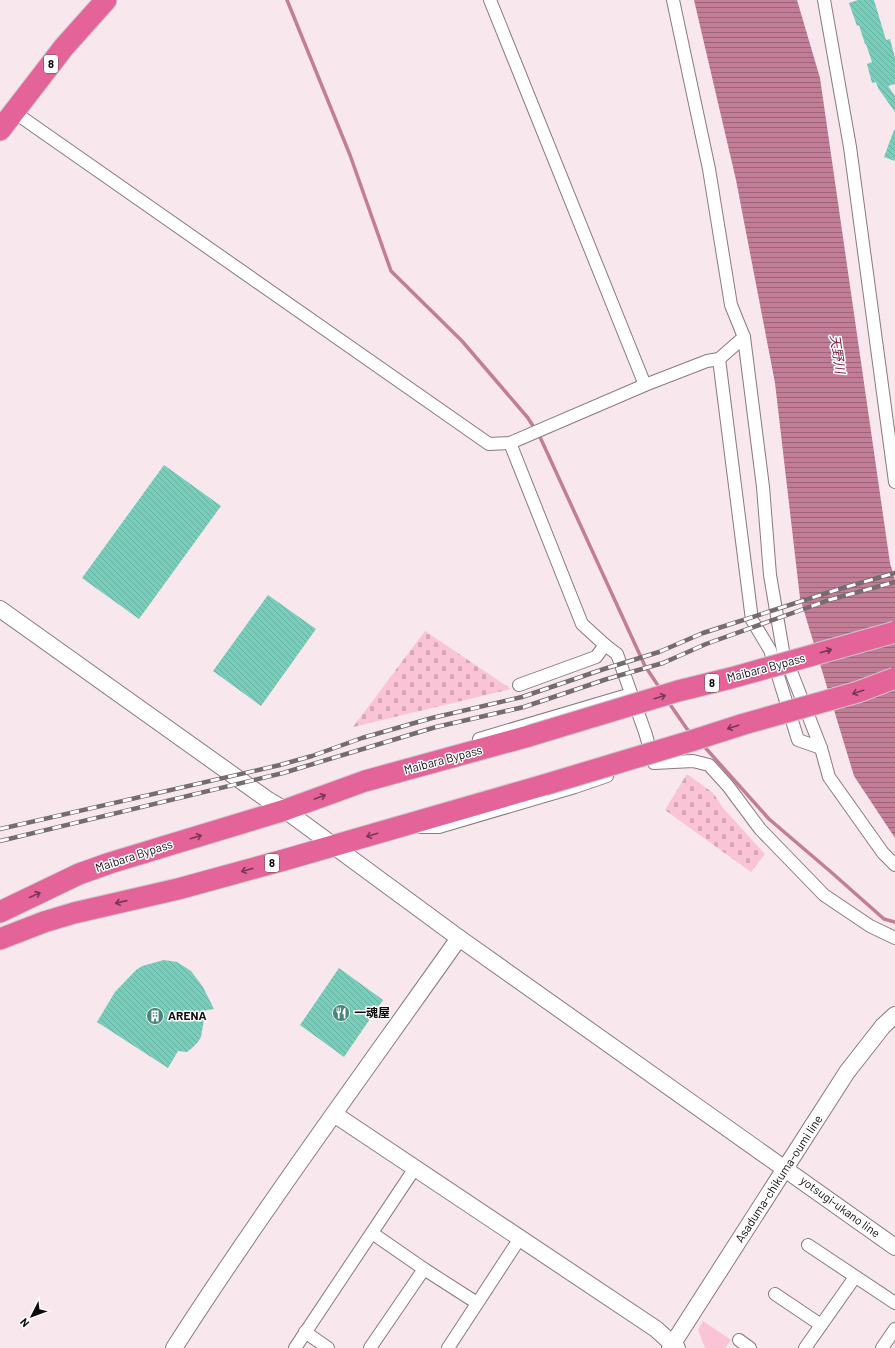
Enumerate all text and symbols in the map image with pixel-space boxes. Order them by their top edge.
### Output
road number: 8 [44,55,58,73]
water label: 天野川 [827,334,849,376]
one-way arrow [820,647,833,654]
street label: Maibara Bypass [725,650,807,684]
road number: 8 [705,674,719,692]
one-way arrow [853,688,865,696]
one-way arrow [654,693,667,700]
one-way arrow [728,724,740,732]
street label: Maibara Bypass [402,742,484,776]
one-way arrow [314,793,326,801]
one-way arrow [366,832,379,839]
one-way arrow [190,833,203,840]
street label: Maibara Bypass [93,836,174,874]
road number: 8 [265,854,279,872]
one-way arrow [241,867,254,874]
one-way arrow [29,891,41,898]
one-way arrow [115,898,128,906]
restaurant icon: 一魂屋 [331,1003,351,1023]
place label: 一魂屋 [354,1005,390,1019]
building icon: ARENA [145,1006,165,1026]
place label: ARENA [168,1008,206,1022]
street label: Asaduma-chikuma-oumi line [732,1112,825,1245]
street label: yotsugi-ukano line [798,1173,883,1240]
north arrow [12,1296,52,1336]
text: N [17,1316,31,1330]

